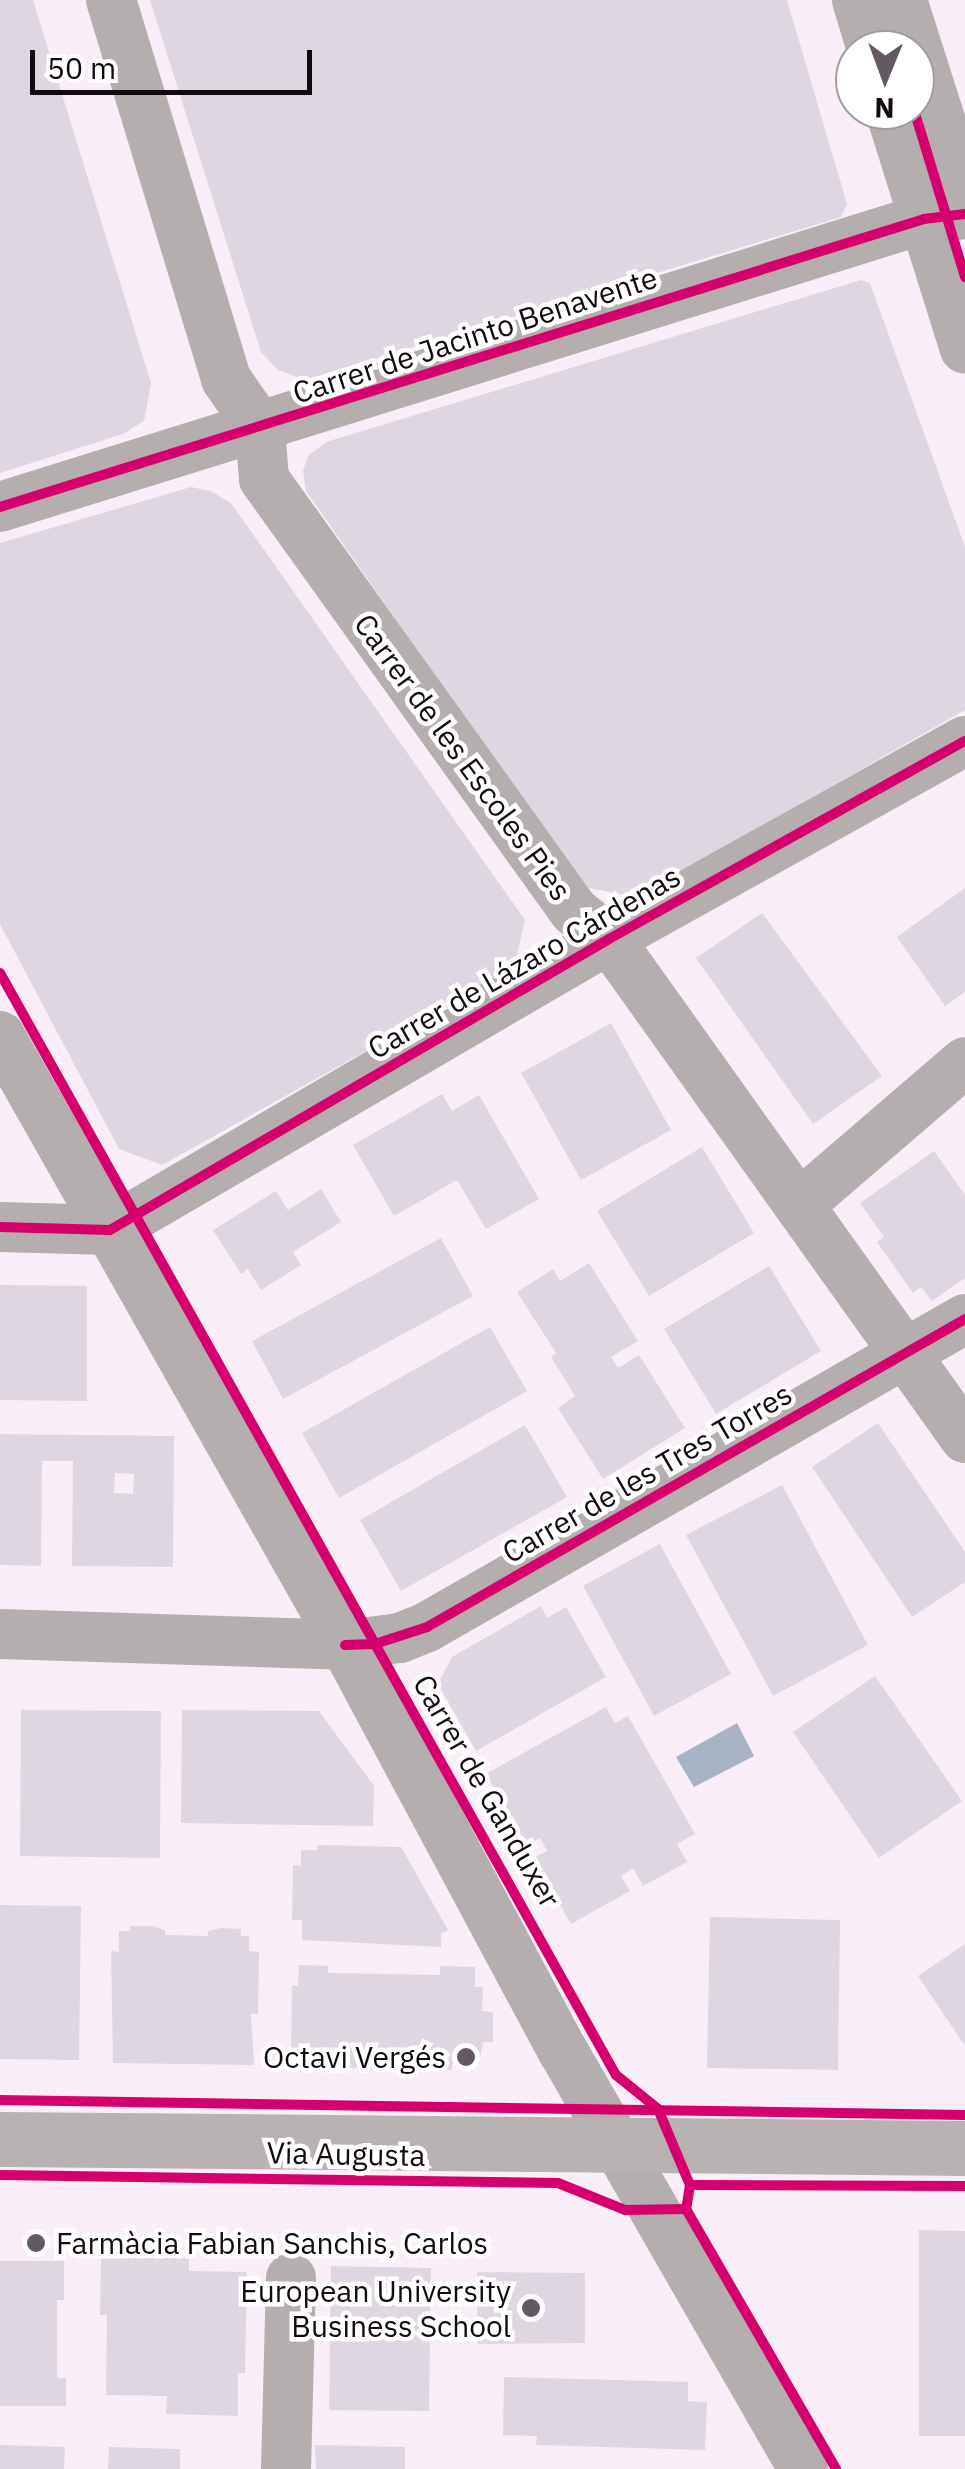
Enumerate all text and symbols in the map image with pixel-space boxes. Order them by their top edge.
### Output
scale bar [35,30,318,92]
north arrow [835,30,935,130]
text: 50 m [47,48,116,87]
text: N [874,90,895,127]
street label: Carrer de Jacinto Benavente [288,259,662,411]
street label: Carrer de les Escoles Pies [347,607,579,907]
street label: Carrer de Lázaro Cárdenas [361,858,687,1066]
street label: Carrer de les Tres Torres [496,1375,798,1571]
street label: Carrer de Ganduxer [406,1668,568,1914]
place label: Octavi Vergés [263,2039,446,2075]
marker: Octavi Vergés [455,2046,477,2068]
street label: Via Augusta [266,2135,426,2173]
place label: Farmàcia Fabian Sanchis, Carlos [56,2225,488,2261]
marker: Farmàcia Fabian Sanchis, Carlos [25,2232,47,2254]
place label: European University Business School [240,2273,511,2344]
marker: European University Business School [520,2297,542,2319]

